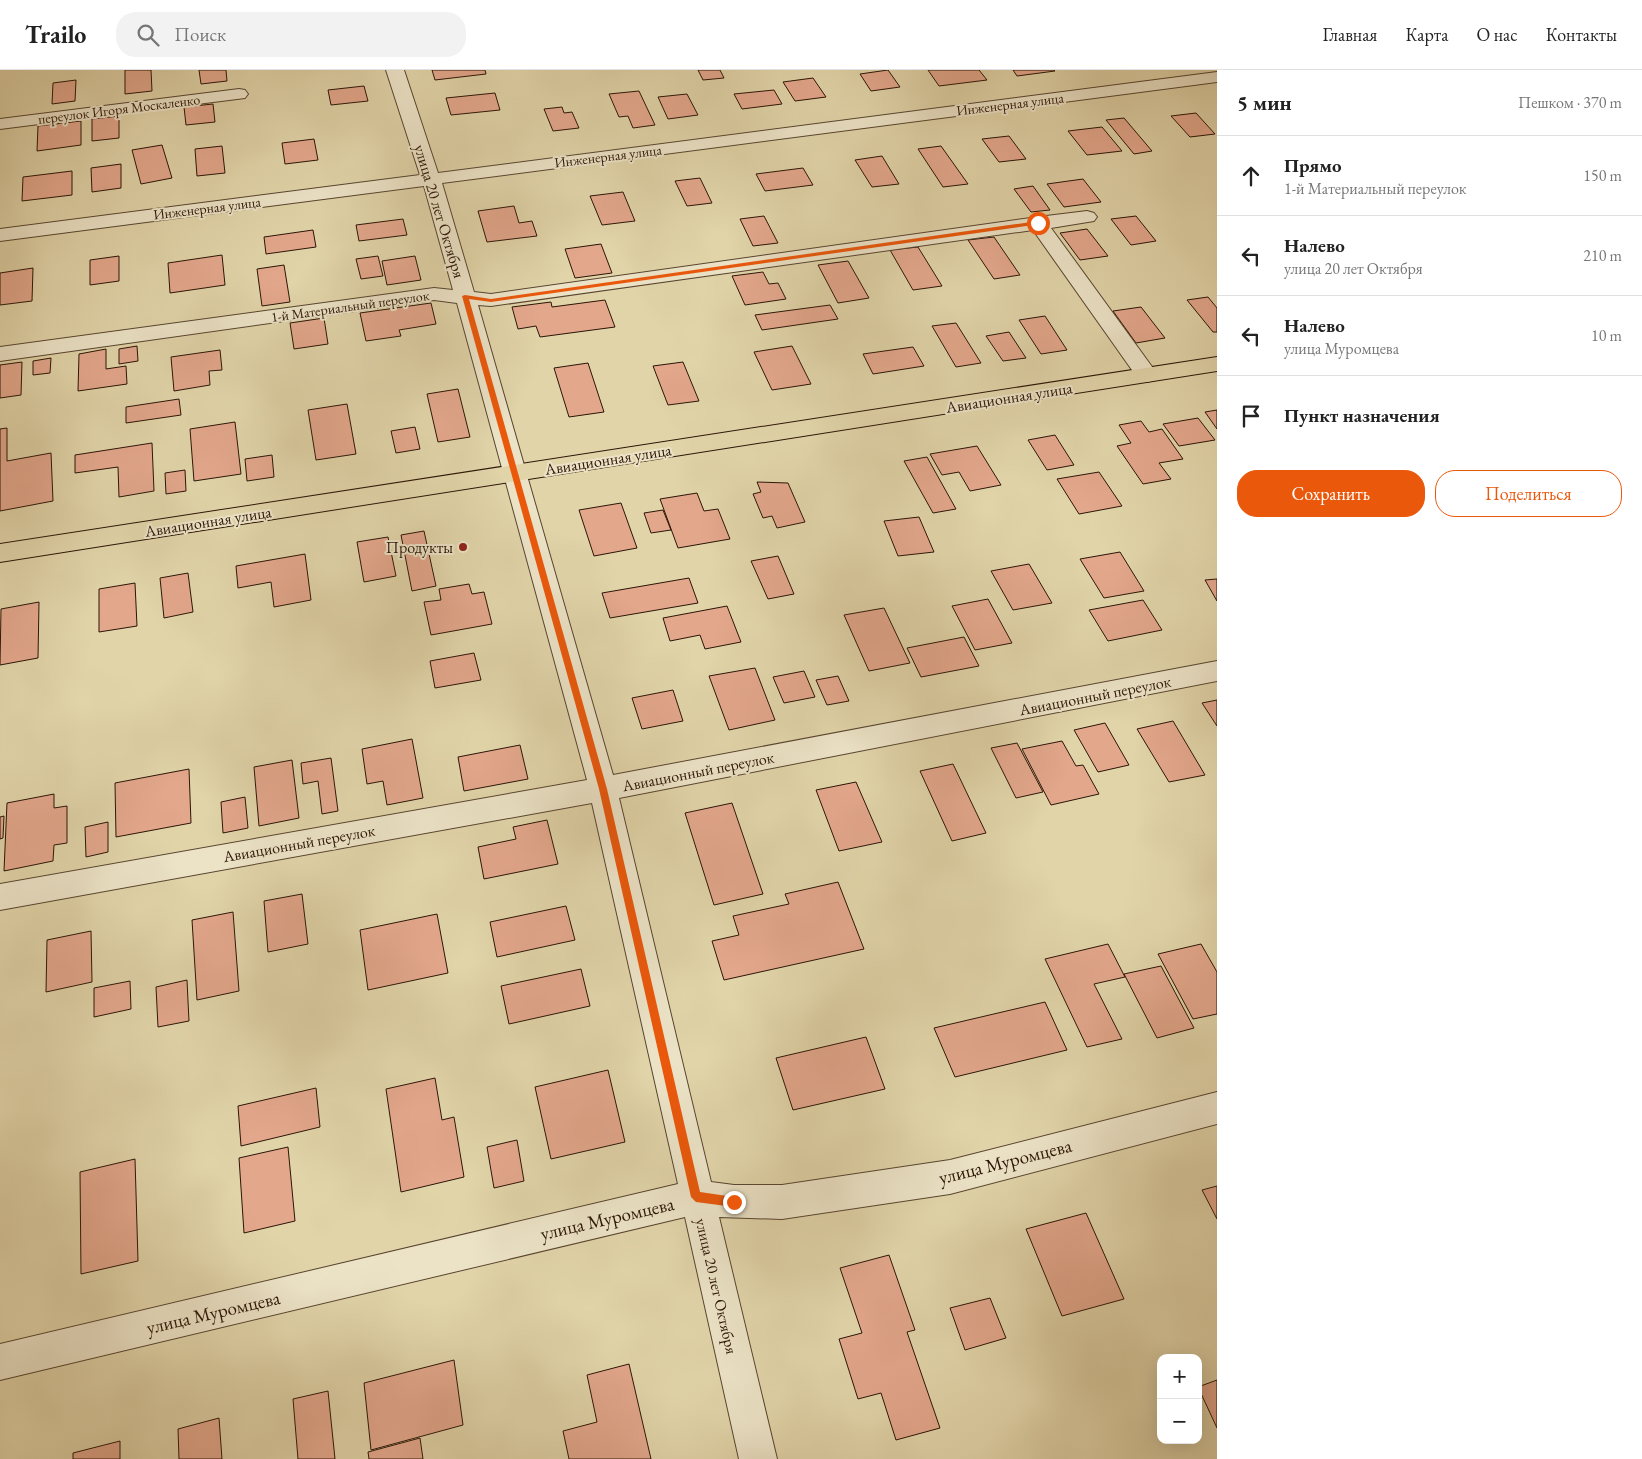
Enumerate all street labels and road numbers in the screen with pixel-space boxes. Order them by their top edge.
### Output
street label: Инженерная улица [955,88,1065,120]
street label: переулок Игоря Москаленко [37,90,201,128]
street label: Инженерная улица [553,140,663,172]
street label: улица 20 лет Октября [409,142,470,281]
street label: Инженерная улица [152,192,262,224]
street label: 1-й Материальный переулок [270,286,431,326]
street label: Авиационная улица [943,377,1075,418]
street label: Авиационная улица [542,439,674,480]
street label: Авиационная улица [142,501,274,542]
street label: Авиационный переулок [1016,670,1173,721]
street label: Авиационный переулок [619,746,776,797]
street label: Авиационный переулок [220,820,377,867]
street label: улица Муромцева [936,1133,1075,1190]
street label: улица Муромцева [538,1191,677,1246]
street label: улица 20 лет Октября [691,1216,742,1356]
street label: улица Муромцева [144,1285,283,1340]

